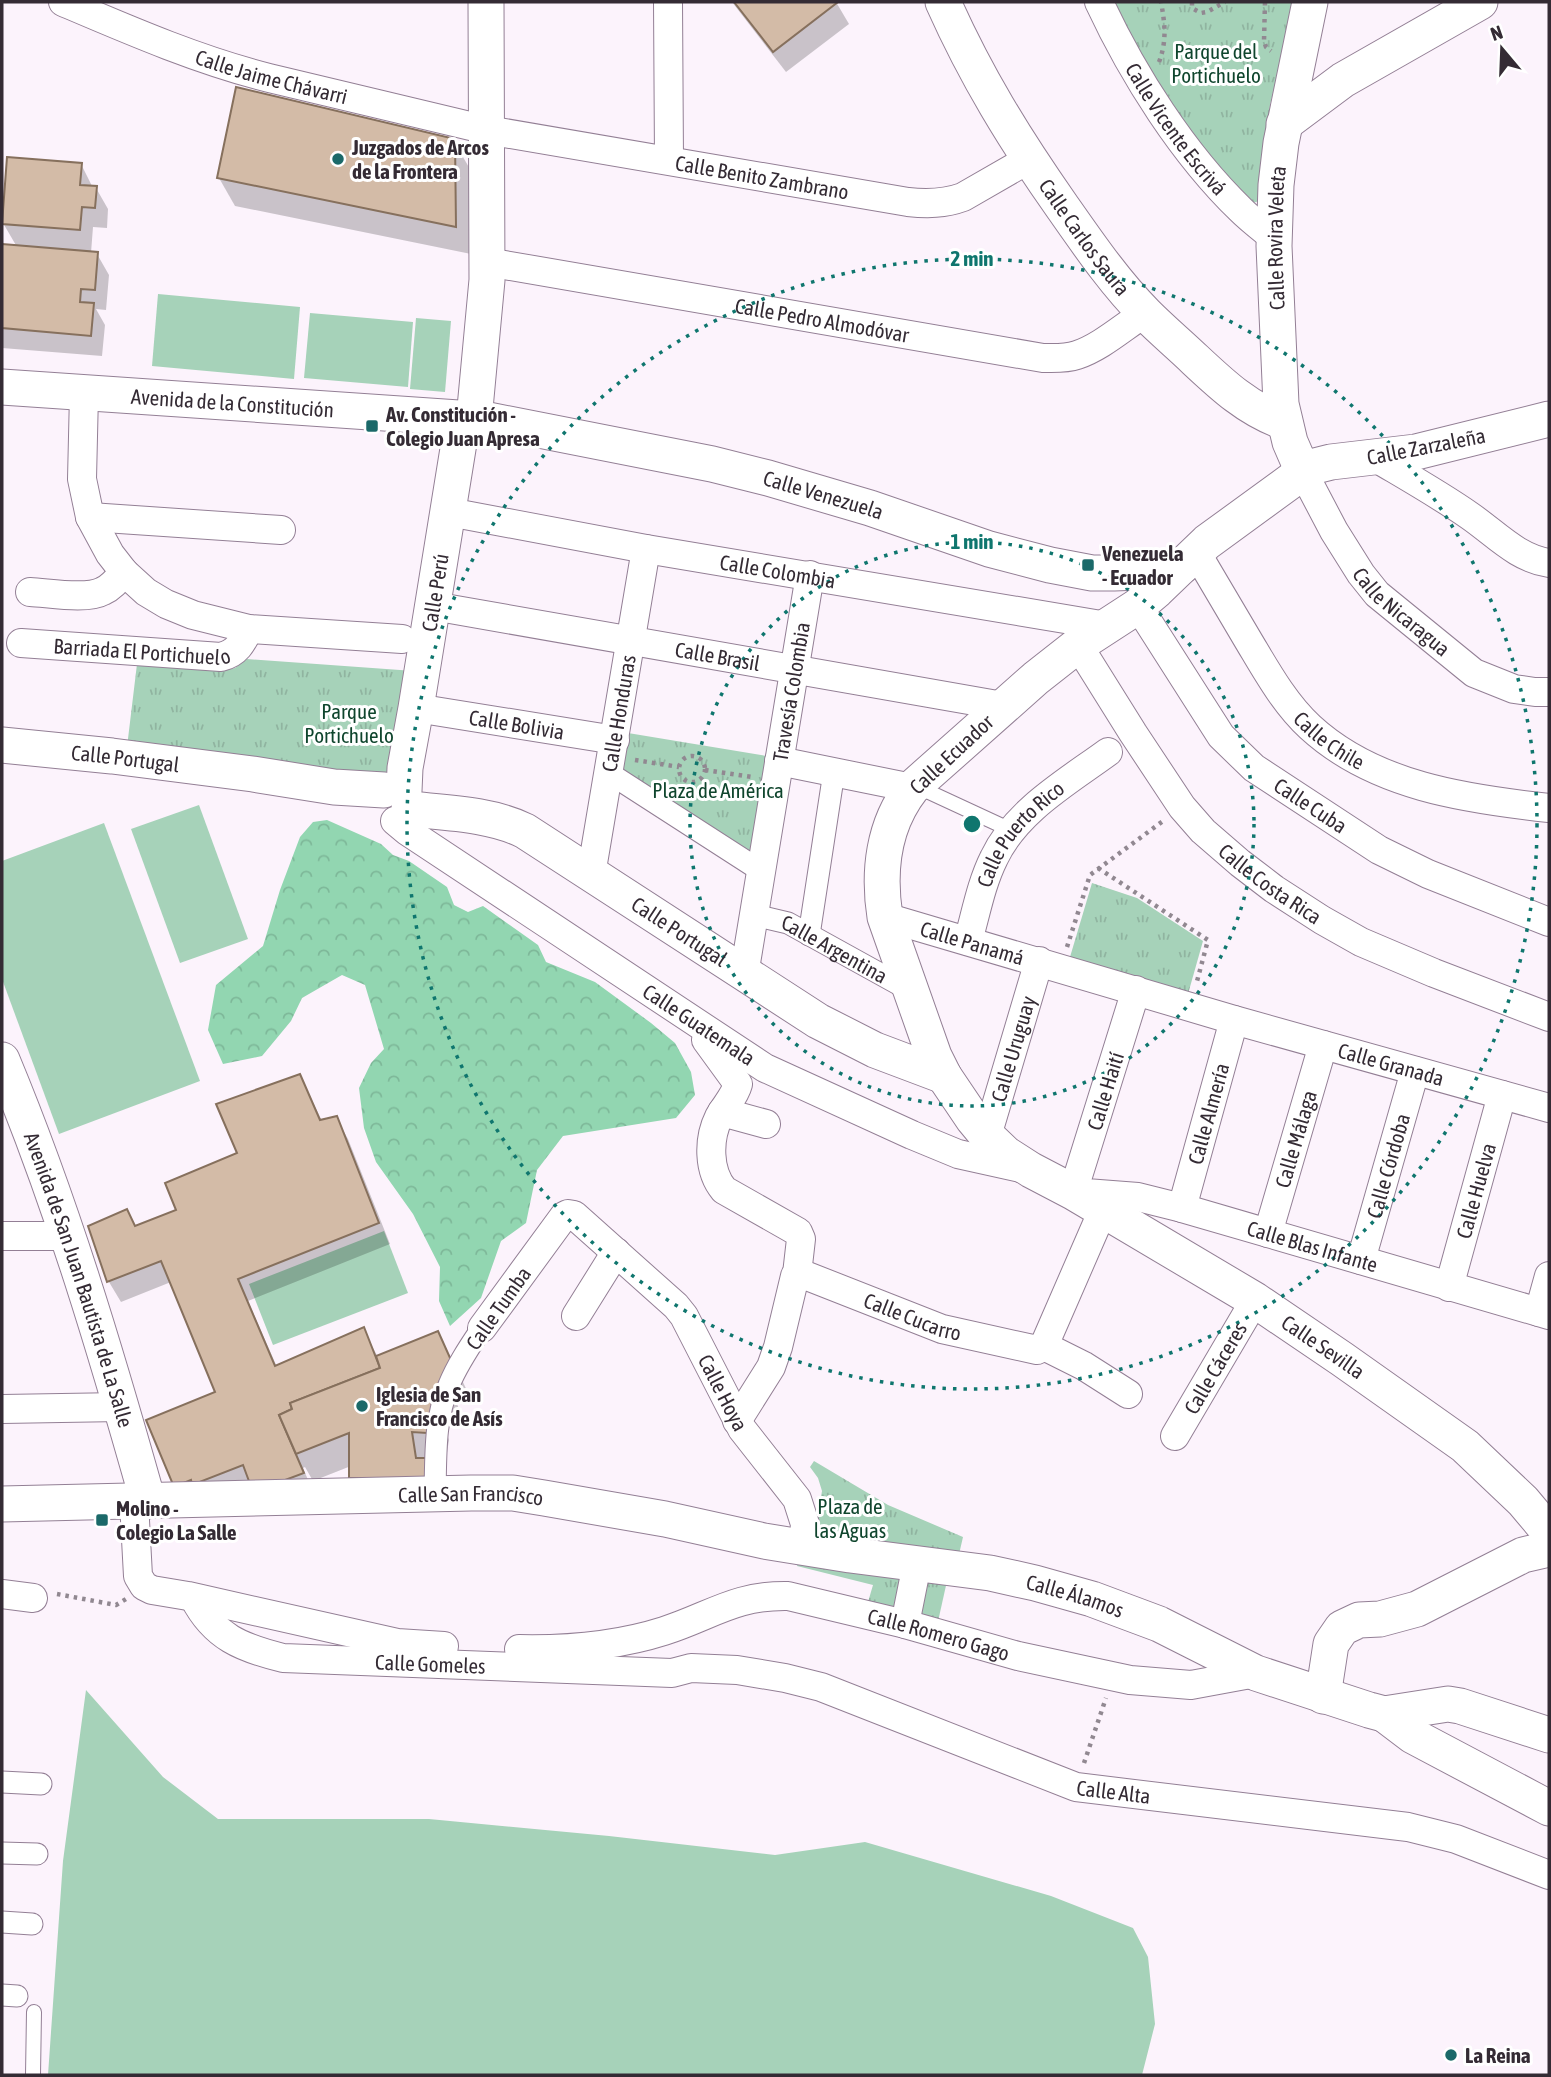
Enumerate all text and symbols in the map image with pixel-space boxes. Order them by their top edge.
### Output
north arrow [1467,14,1537,84]
text: N [1488,21,1505,45]
park label: Parque del Portichuelo [1171,39,1261,87]
street label: Calle Jaime Chávarri [192,44,350,108]
street label: Calle Vicente Escrivá [1121,59,1232,200]
place label: Juzgados de Arcos de la Frontera [351,135,489,183]
street label: Calle Benito Zambrano [673,150,851,204]
marker: Juzgados de Arcos de la Frontera [330,151,346,167]
street label: Calle Rovira Veleta [1262,164,1290,311]
street label: Calle Carlos Saura [1035,174,1135,300]
text: 2 min [951,246,993,270]
street label: Calle Pedro Almodóvar [733,293,912,347]
street label: Avenida de la Constitución [130,384,335,422]
place label: Av. Constitución - Colegio Juan Apresa [385,402,540,450]
marker: Av. Constitución - Colegio Juan Apresa [364,418,380,434]
street label: Calle Zarzaleña [1365,423,1487,469]
street label: Calle Venezuela [761,465,887,524]
text: 1 min [951,529,993,553]
place label: Venezuela - Ecuador [1101,541,1184,589]
street label: Calle Colombia [718,550,837,592]
street label: Calle Perú [417,552,453,633]
marker: Venezuela - Ecuador [1080,557,1096,573]
street label: Calle Nicaragua [1348,563,1455,661]
street label: Travesía Colombia [767,620,814,763]
street label: Barriada El Portichuelo [53,633,233,669]
street label: Calle Brasil [673,637,762,675]
street label: Calle Honduras [597,653,640,773]
park label: Parque Portichuelo [304,699,394,747]
street label: Calle Bolivia [467,705,566,744]
street label: Calle Chile [1289,706,1369,774]
street label: Calle Ecuador [904,709,998,799]
street label: Calle Portugal [70,740,181,777]
street label: Calle Cuba [1270,773,1352,838]
street label: Calle Puerto Rico [971,776,1068,890]
park label: Plaza de América [652,778,784,802]
centre of rings [960,812,984,836]
street label: Calle Costa Rica [1214,838,1326,929]
street label: Calle Portugal [627,892,732,971]
street label: Calle Argentina [780,910,892,988]
street label: Calle Panamá [918,916,1027,969]
street label: Calle Guatemala [639,979,760,1070]
street label: Calle Uruguay [986,993,1040,1104]
street label: Calle Granada [1335,1038,1447,1090]
street label: Calle Haití [1082,1049,1128,1133]
street label: Calle Almería [1183,1060,1234,1167]
street label: Calle Málaga [1270,1088,1321,1190]
street label: Calle Córdoba [1362,1111,1414,1221]
street label: Avenida de San Juan Bautista de La Salle [20,1129,138,1430]
street label: Calle Huelva [1451,1140,1500,1241]
street label: Calle Blas Infante [1244,1216,1381,1276]
street label: Calle Tumba [461,1262,535,1354]
street label: Calle Cucarro [861,1288,963,1345]
street label: Calle Sevilla [1277,1310,1369,1383]
street label: Calle Cáceres [1179,1318,1251,1418]
street label: Calle Hoya [694,1350,753,1435]
place label: Iglesia de San Francisco de Asís [376,1382,503,1430]
marker: Iglesia de San Francisco de Asís [354,1398,370,1414]
street label: Calle San Francisco [398,1481,545,1510]
park label: Plaza de las Aguas [814,1494,886,1542]
place label: Molino - Colegio La Salle [116,1496,237,1544]
marker: Molino - Colegio La Salle [94,1512,110,1528]
street label: Calle Álamos [1024,1569,1127,1622]
street label: Calle Romero Gago [865,1603,1012,1665]
street label: Calle Gomeles [375,1650,486,1678]
street label: Calle Alta [1075,1775,1152,1808]
place label: La Reina [1465,2043,1531,2067]
marker: La Reina [1443,2047,1459,2063]

